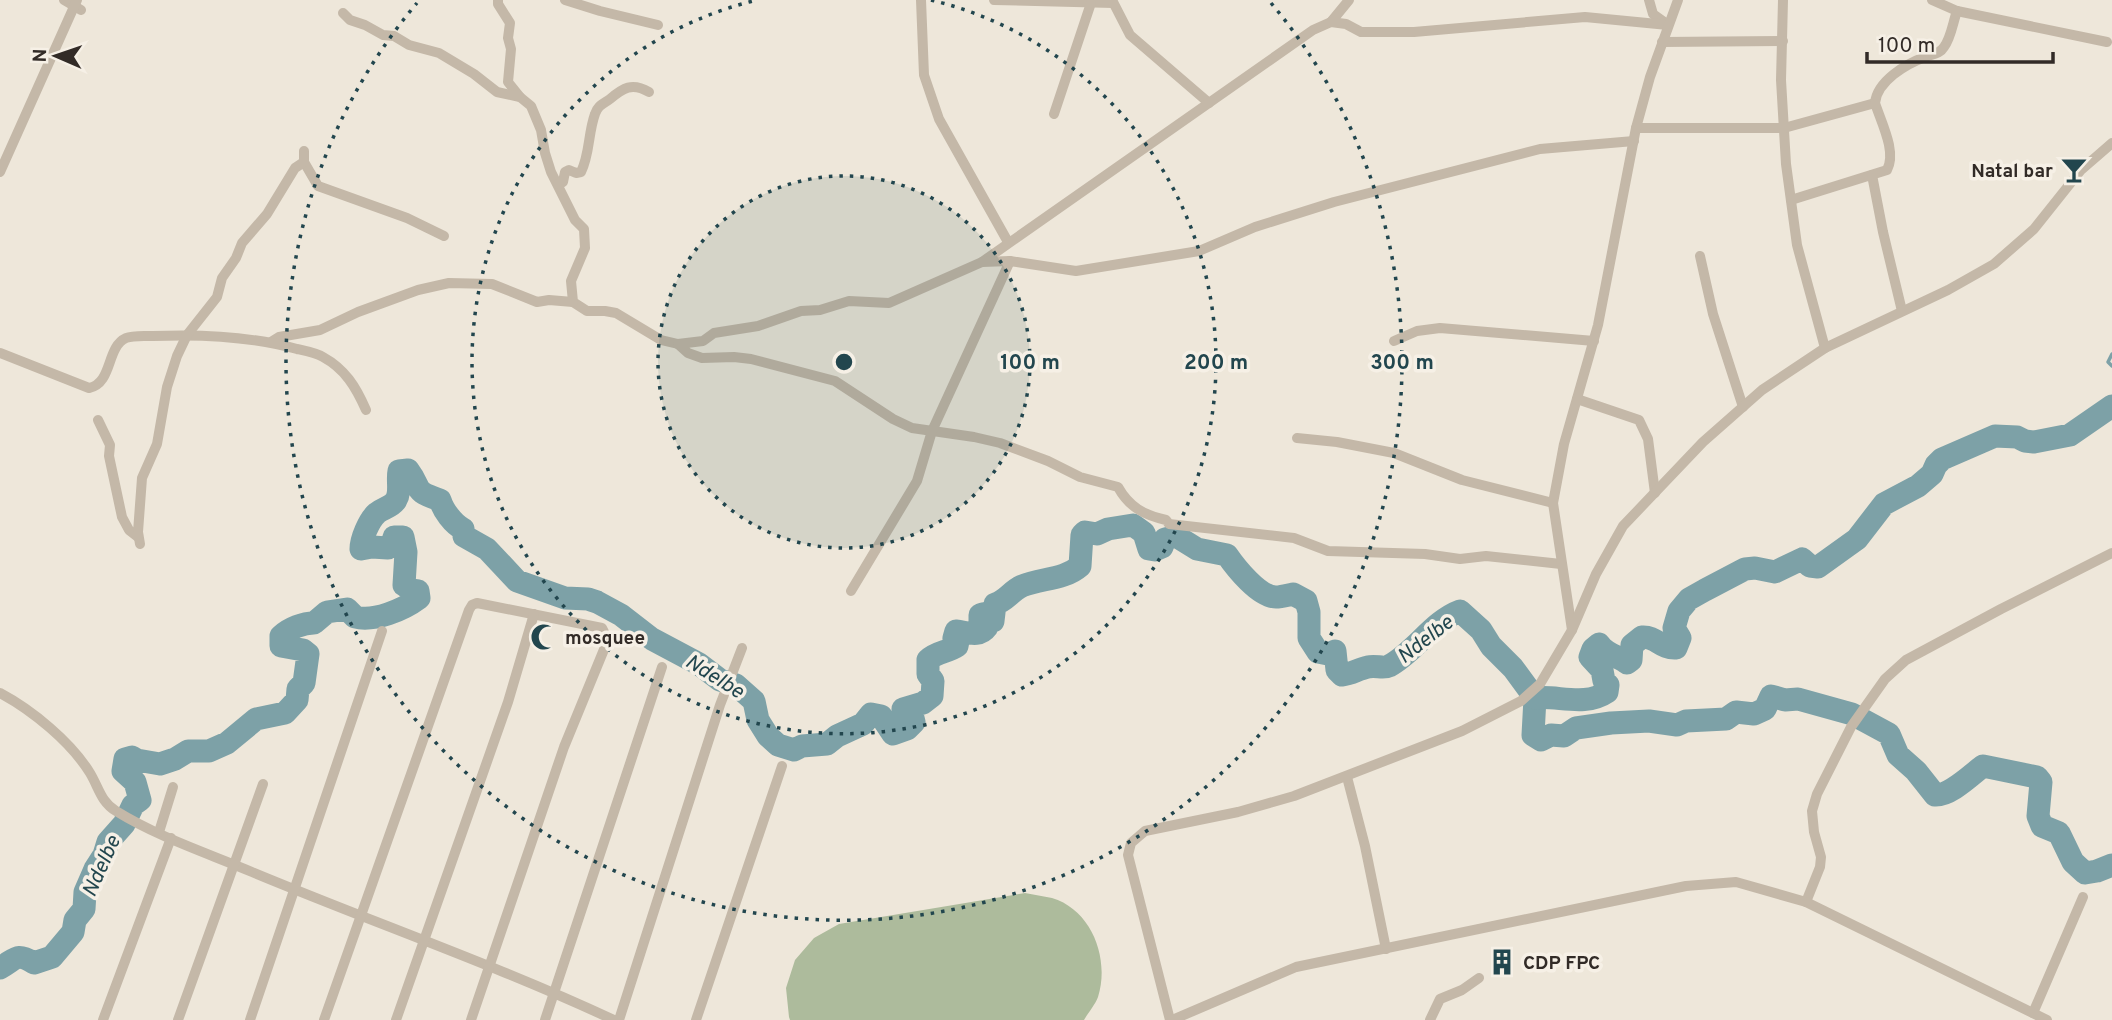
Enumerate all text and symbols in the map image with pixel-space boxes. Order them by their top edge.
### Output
north arrow [21,21,91,91]
scale bar [1867,21,2052,65]
text: 100 m [1878,33,1935,60]
text: N [29,48,53,63]
bar icon: Natal bar [2059,155,2089,185]
place label: Natal bar [1971,160,2053,184]
centre of rings [832,350,856,374]
text: 100 m [1000,350,1060,377]
text: 200 m [1184,350,1248,377]
text: 300 m [1370,350,1434,377]
water label: Ndelbe [1392,609,1460,671]
mosque icon: mosquee [529,622,559,652]
place label: mosquee [565,627,645,651]
water label: Ndelbe [680,649,750,706]
water label: Ndelbe [77,831,128,901]
building icon: CDP FPC [1487,947,1517,977]
place label: CDP FPC [1523,952,1600,976]

